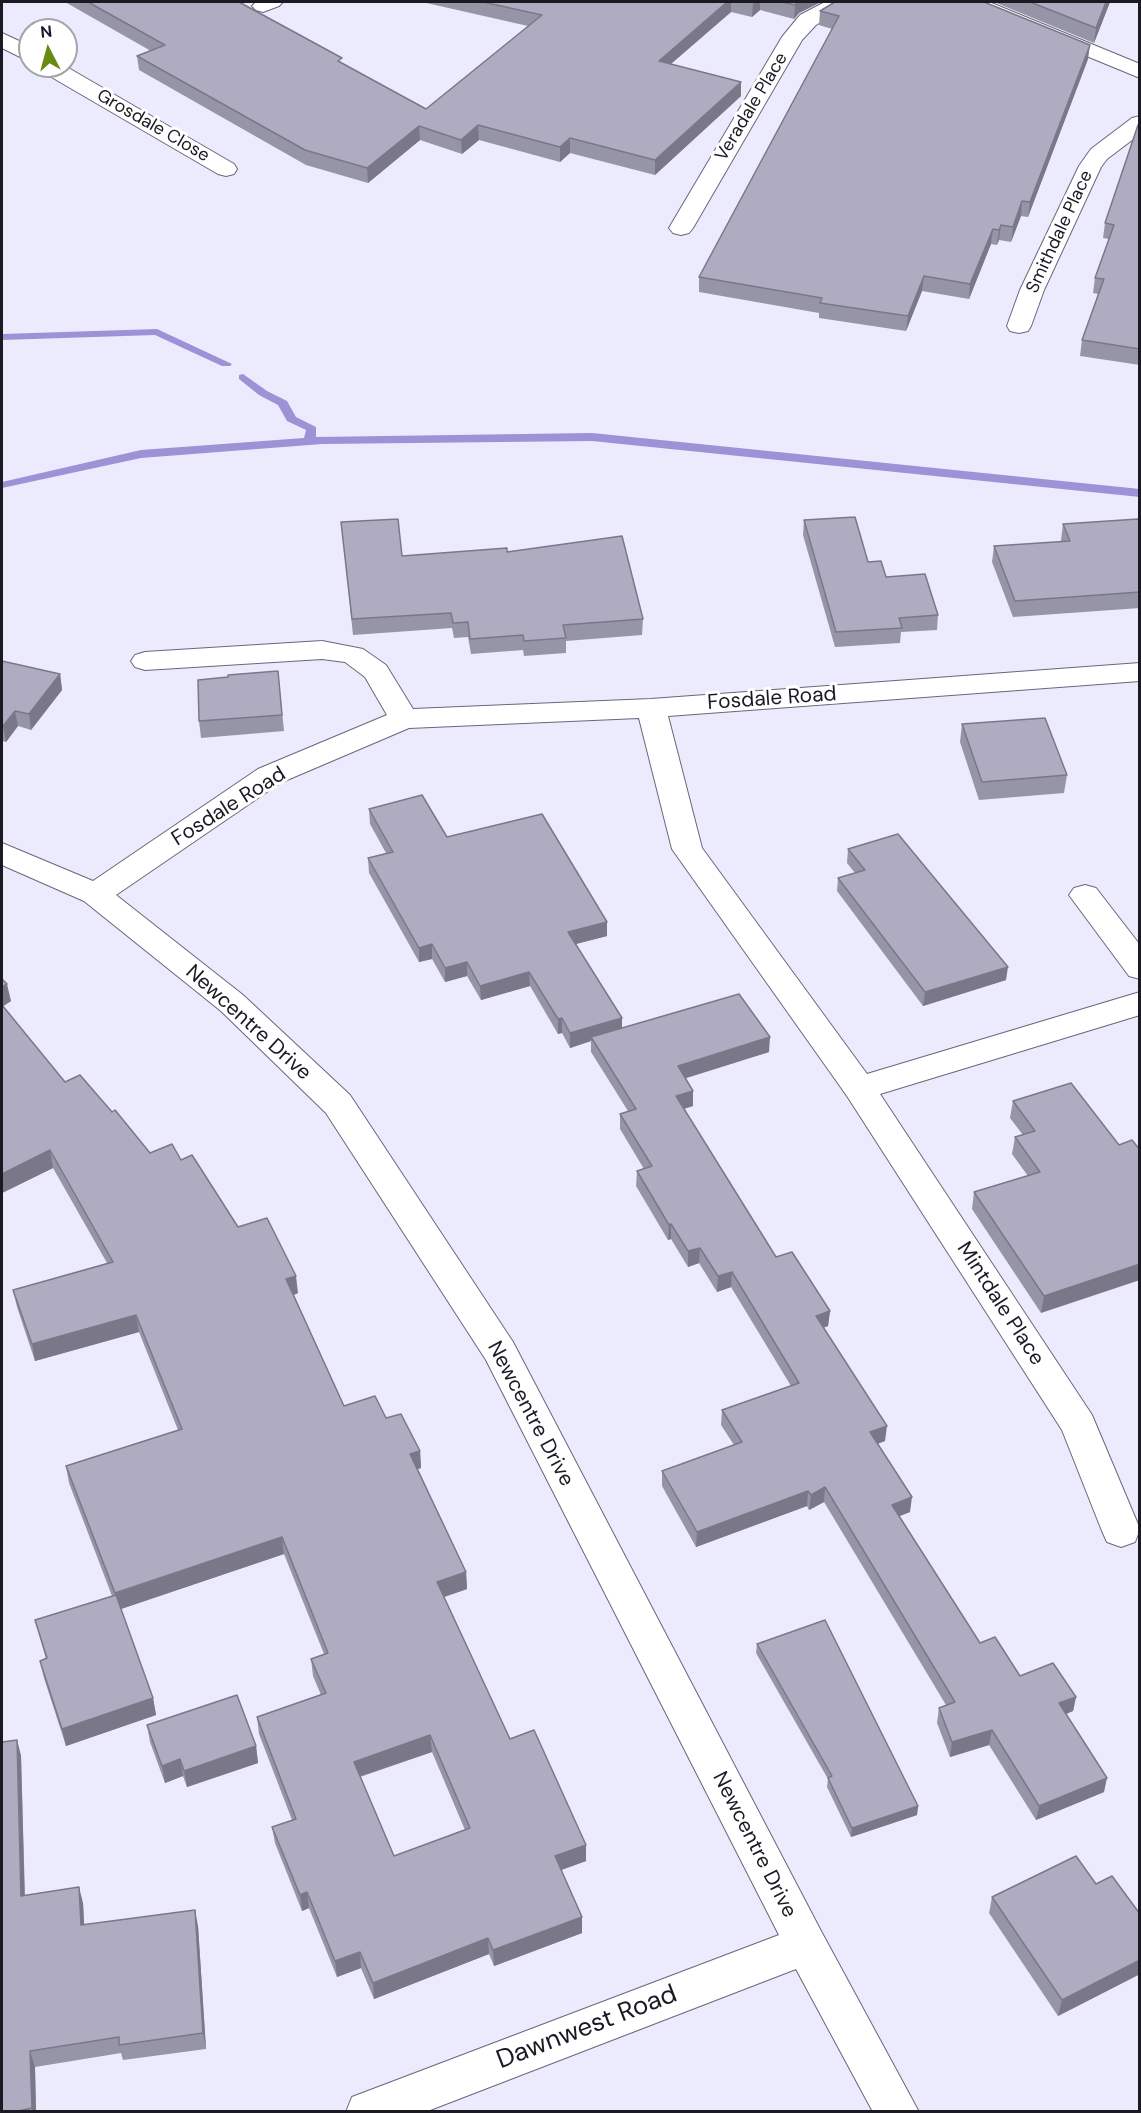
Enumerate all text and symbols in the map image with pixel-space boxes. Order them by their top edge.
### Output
north arrow [18,18,78,78]
text: N [39,21,53,43]
street label: Veradale Place [711,49,793,165]
street label: Grosdale Close [93,85,213,167]
street label: Smithdale Place [1022,167,1098,297]
street label: Fosdale Road [707,682,837,716]
street label: Fosdale Road [167,762,291,852]
street label: Newcentre Drive [180,960,316,1086]
street label: Mintdale Place [951,1238,1049,1370]
street label: Newcentre Drive [481,1337,579,1491]
street label: Newcentre Drive [706,1768,802,1922]
street label: Dawnwest Road [492,1979,682,2077]

